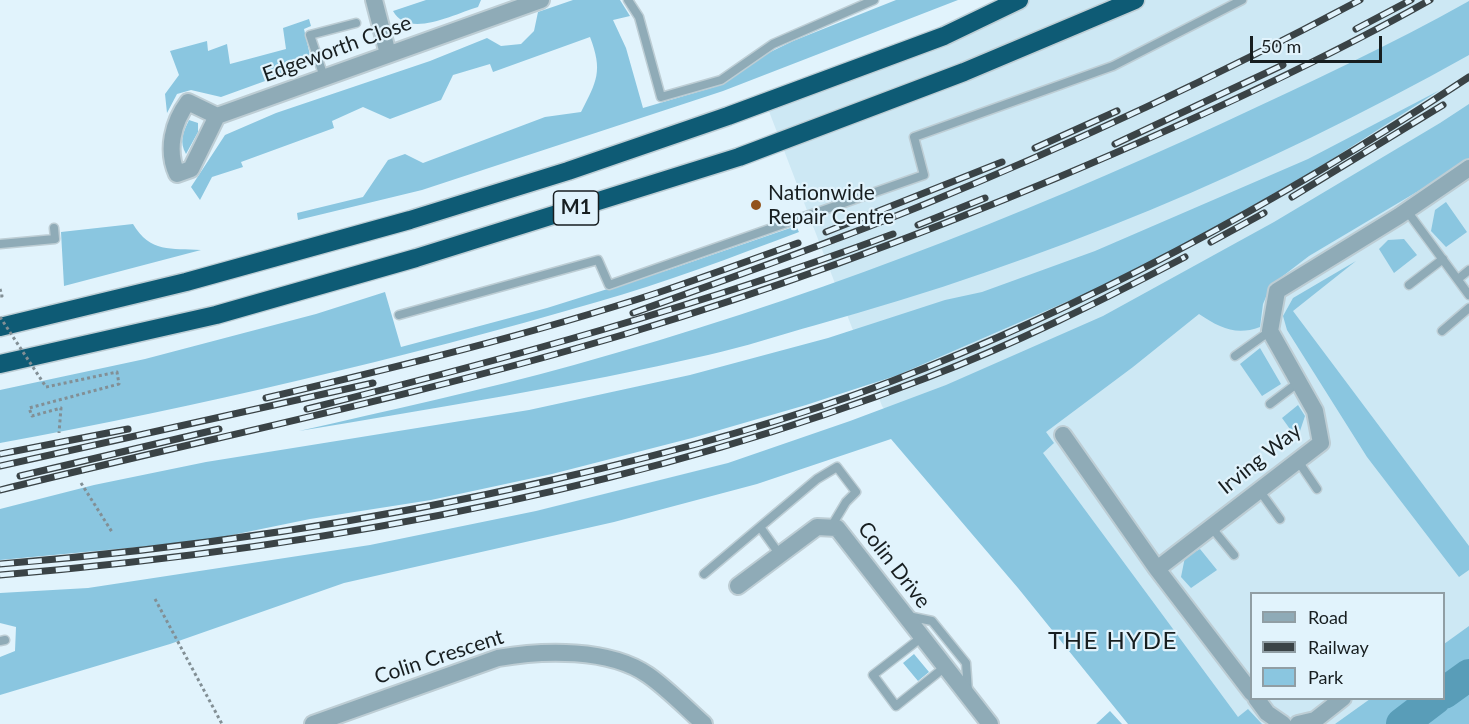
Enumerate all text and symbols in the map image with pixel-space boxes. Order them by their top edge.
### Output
street label: Edgeworth Close [259,10,415,88]
scale bar [1253,24,1385,62]
text: 50 m [1261,35,1301,57]
place label: Nationwide Repair Centre [768,180,894,230]
road number: M1 [554,191,598,225]
marker: Nationwide Repair Centre [749,198,763,212]
street label: Irving Way [1214,418,1306,500]
street label: Colin Drive [852,517,936,613]
legend [1250,592,1445,700]
text: Road [1308,606,1348,628]
street label: Colin Crescent [371,624,507,690]
district label: THE HYDE [1048,627,1178,655]
text: Railway [1308,636,1369,658]
text: Park [1308,666,1343,688]

